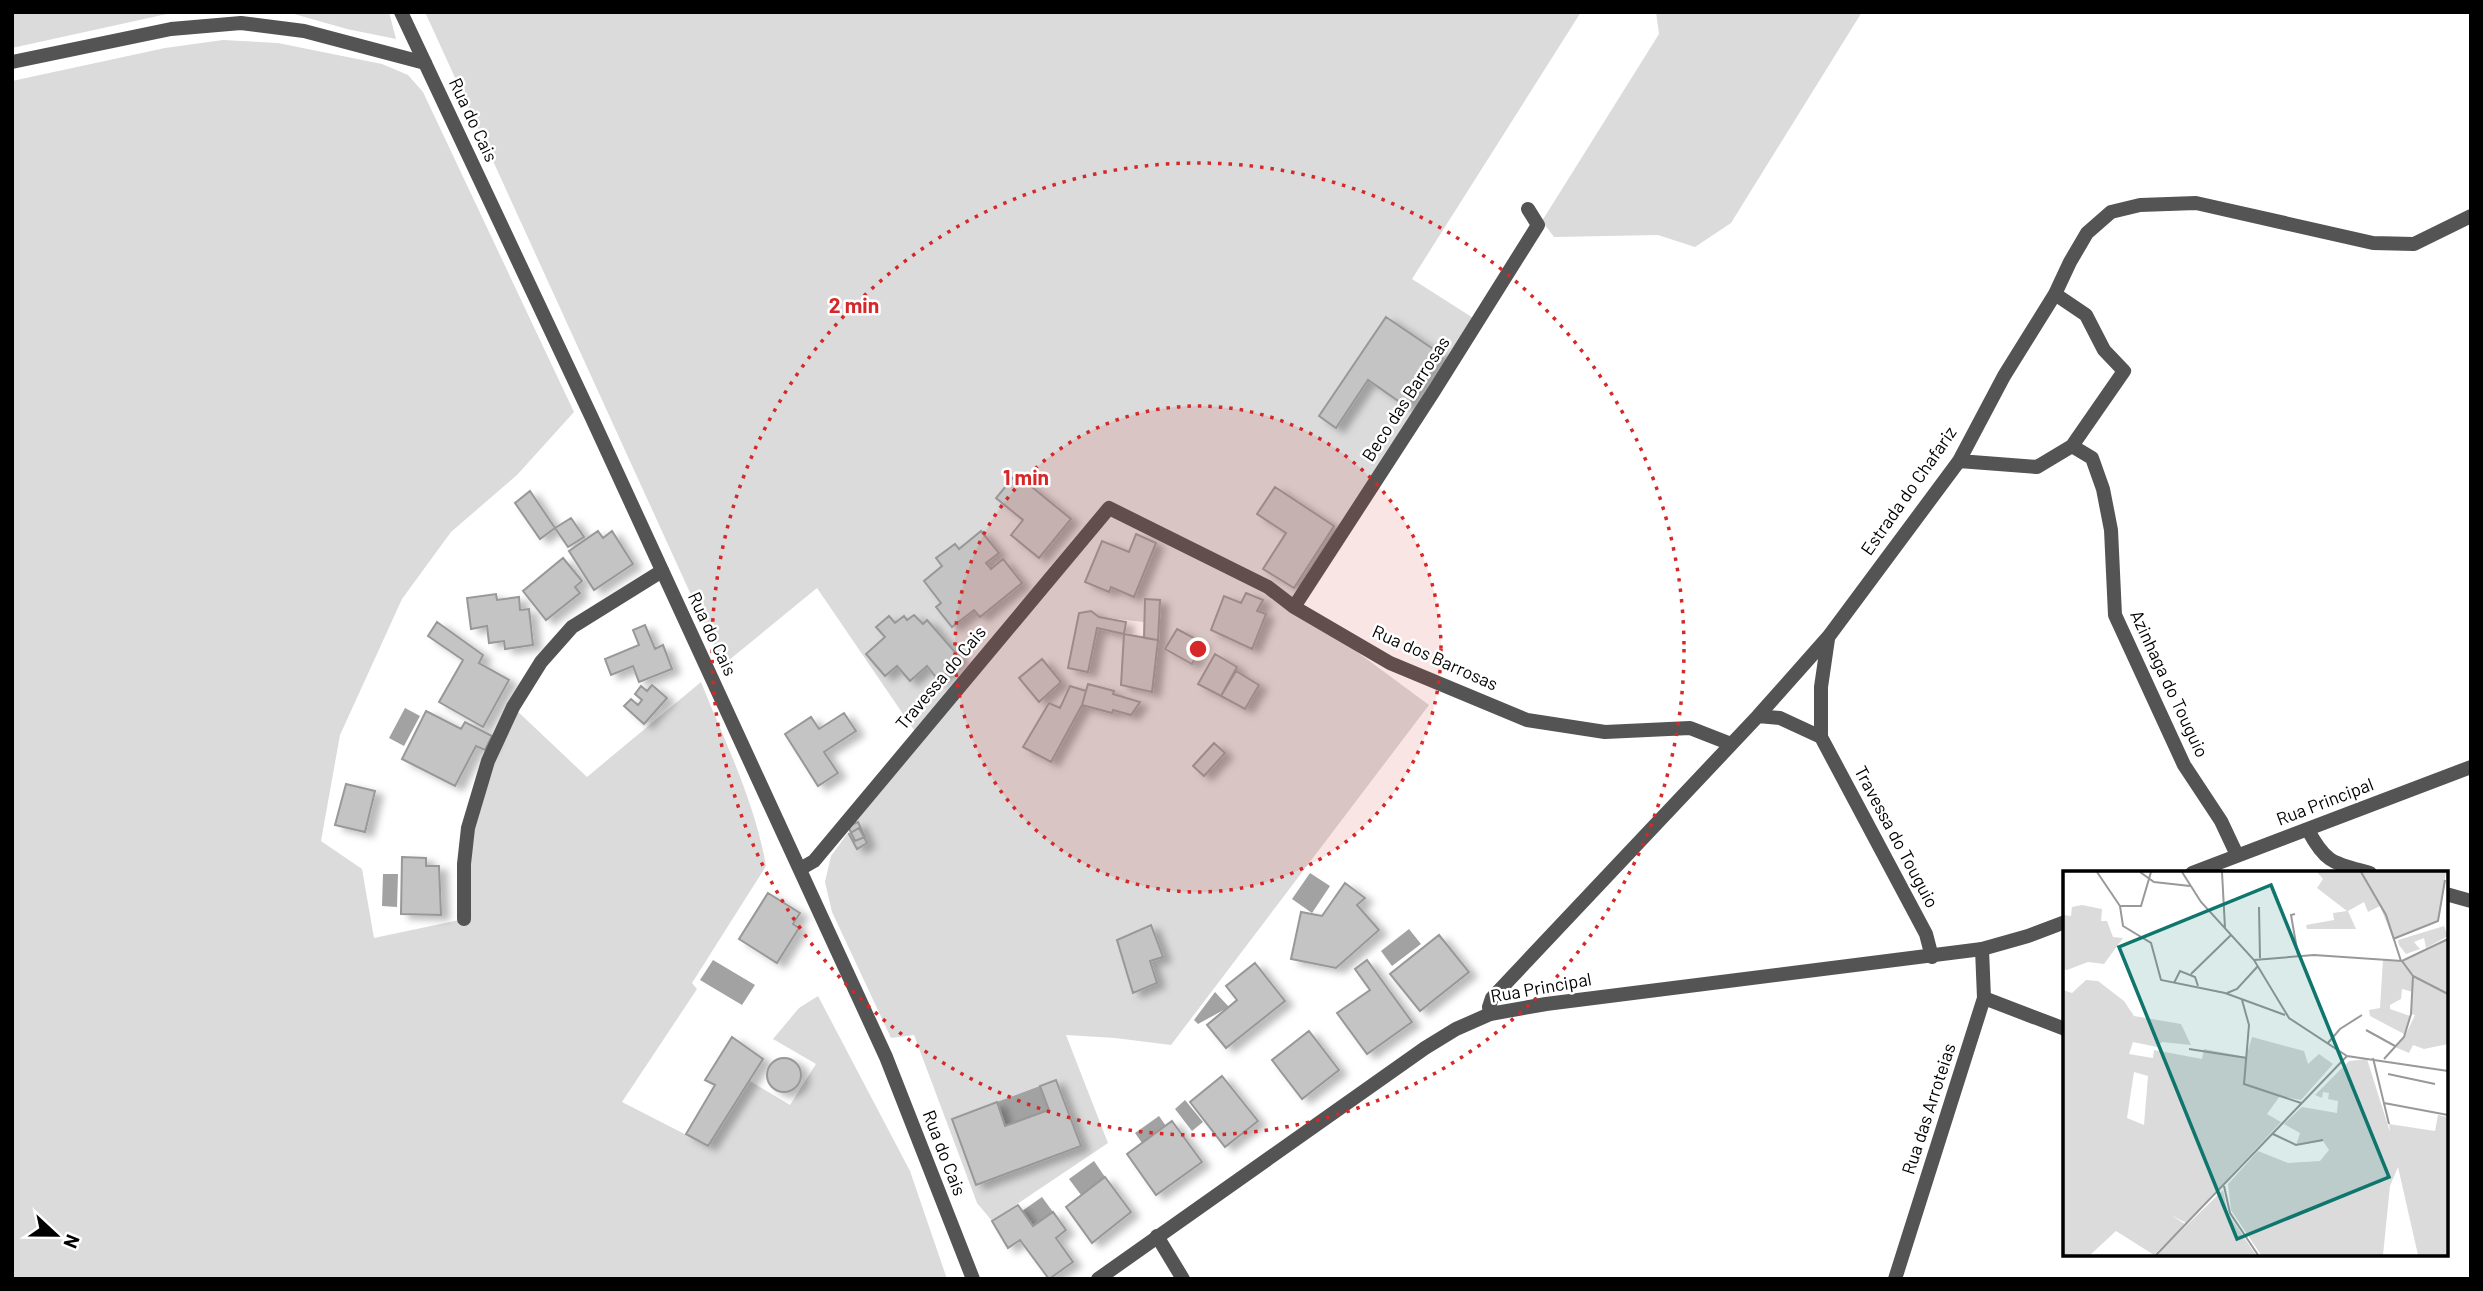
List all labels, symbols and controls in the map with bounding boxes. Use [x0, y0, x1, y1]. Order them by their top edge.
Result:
street label: Rua do Cais [445, 74, 503, 165]
text: 2 min [829, 292, 879, 317]
street label: Beco das Barrosas [1357, 332, 1454, 465]
street label: Estrada do Chafariz [1856, 422, 1961, 559]
text: 1 min [1003, 464, 1049, 489]
street label: Rua do Cais [684, 588, 742, 679]
street label: Azinhaga do Touguio [2126, 606, 2214, 761]
street label: Rua dos Barrosas [1369, 620, 1502, 695]
street label: Travessa do Cais [890, 621, 990, 734]
centre of rings [1186, 637, 1210, 661]
street label: Travessa do Touguio [1850, 762, 1944, 911]
street label: Rua Principal [2273, 773, 2376, 830]
inset map [2063, 871, 2448, 1256]
street label: Rua Principal [1489, 967, 1593, 1007]
street label: Rua das Arroteias [1896, 1040, 1960, 1177]
street label: Rua do Cais [919, 1107, 971, 1199]
north arrow [21, 1200, 91, 1270]
text: N [59, 1231, 85, 1252]

